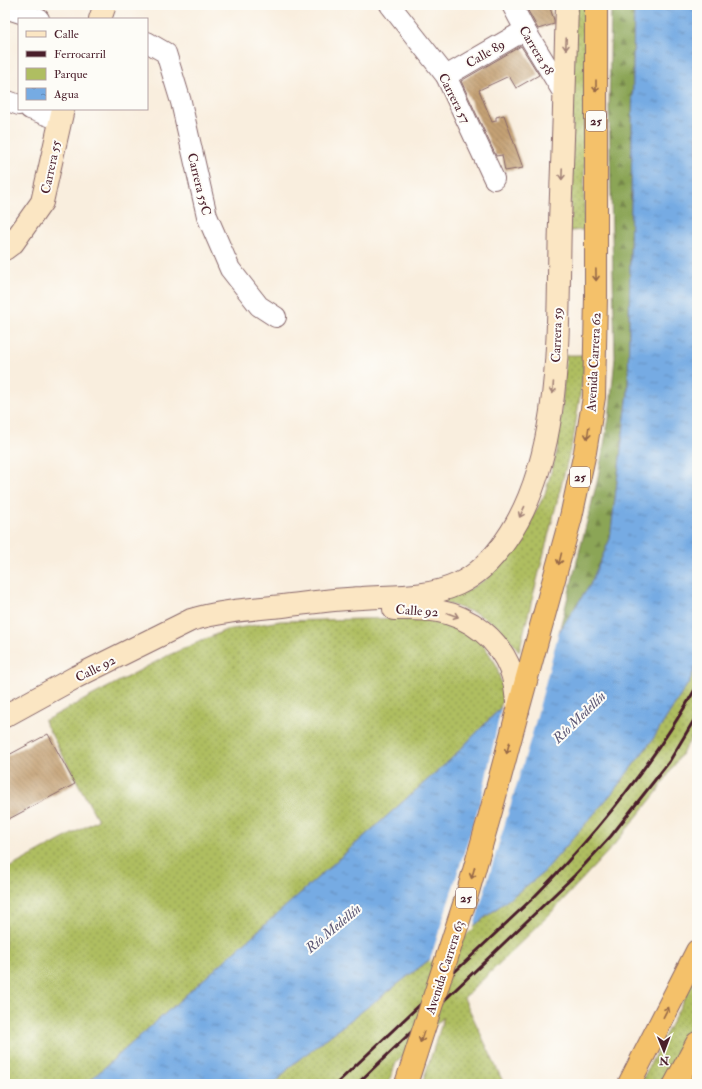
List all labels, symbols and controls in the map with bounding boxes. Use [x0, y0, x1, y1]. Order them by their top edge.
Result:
legend [18, 18, 148, 110]
street label: Carrera 58 [515, 23, 557, 78]
text: Calle [54, 27, 79, 42]
street label: Calle 89 [463, 36, 508, 71]
one-way arrow [562, 37, 570, 50]
text: Ferrocarril [54, 47, 106, 62]
text: Parque [54, 67, 88, 82]
street label: Carrera 57 [435, 71, 474, 126]
one-way arrow [592, 79, 600, 92]
text: Agua [53, 87, 80, 102]
road number: 25 [586, 111, 606, 131]
street label: Carrera 55 [38, 139, 65, 195]
street label: Carrera 55C [184, 151, 215, 217]
one-way arrow [558, 167, 566, 180]
one-way arrow [592, 268, 600, 281]
street label: Carrera 59 [548, 307, 566, 363]
street label: Avenida Carrera 62 [583, 312, 605, 413]
one-way arrow [550, 381, 557, 394]
one-way arrow [584, 426, 592, 439]
road number: 25 [570, 467, 590, 487]
one-way arrow [518, 506, 525, 518]
one-way arrow [556, 553, 563, 566]
street label: Calle 92 [395, 602, 439, 621]
one-way arrow [447, 612, 460, 619]
street label: Calle 92 [73, 652, 119, 686]
water label: Río Medellín [549, 688, 610, 747]
one-way arrow [504, 741, 511, 754]
one-way arrow [469, 866, 476, 879]
road number: 25 [456, 888, 476, 908]
water label: Río Medellín [301, 900, 365, 957]
street label: Avenida Carrera 63 [422, 918, 468, 1017]
one-way arrow [663, 1006, 670, 1018]
one-way arrow [418, 1031, 425, 1044]
north arrow [644, 1031, 684, 1071]
text: N [658, 1054, 670, 1067]

